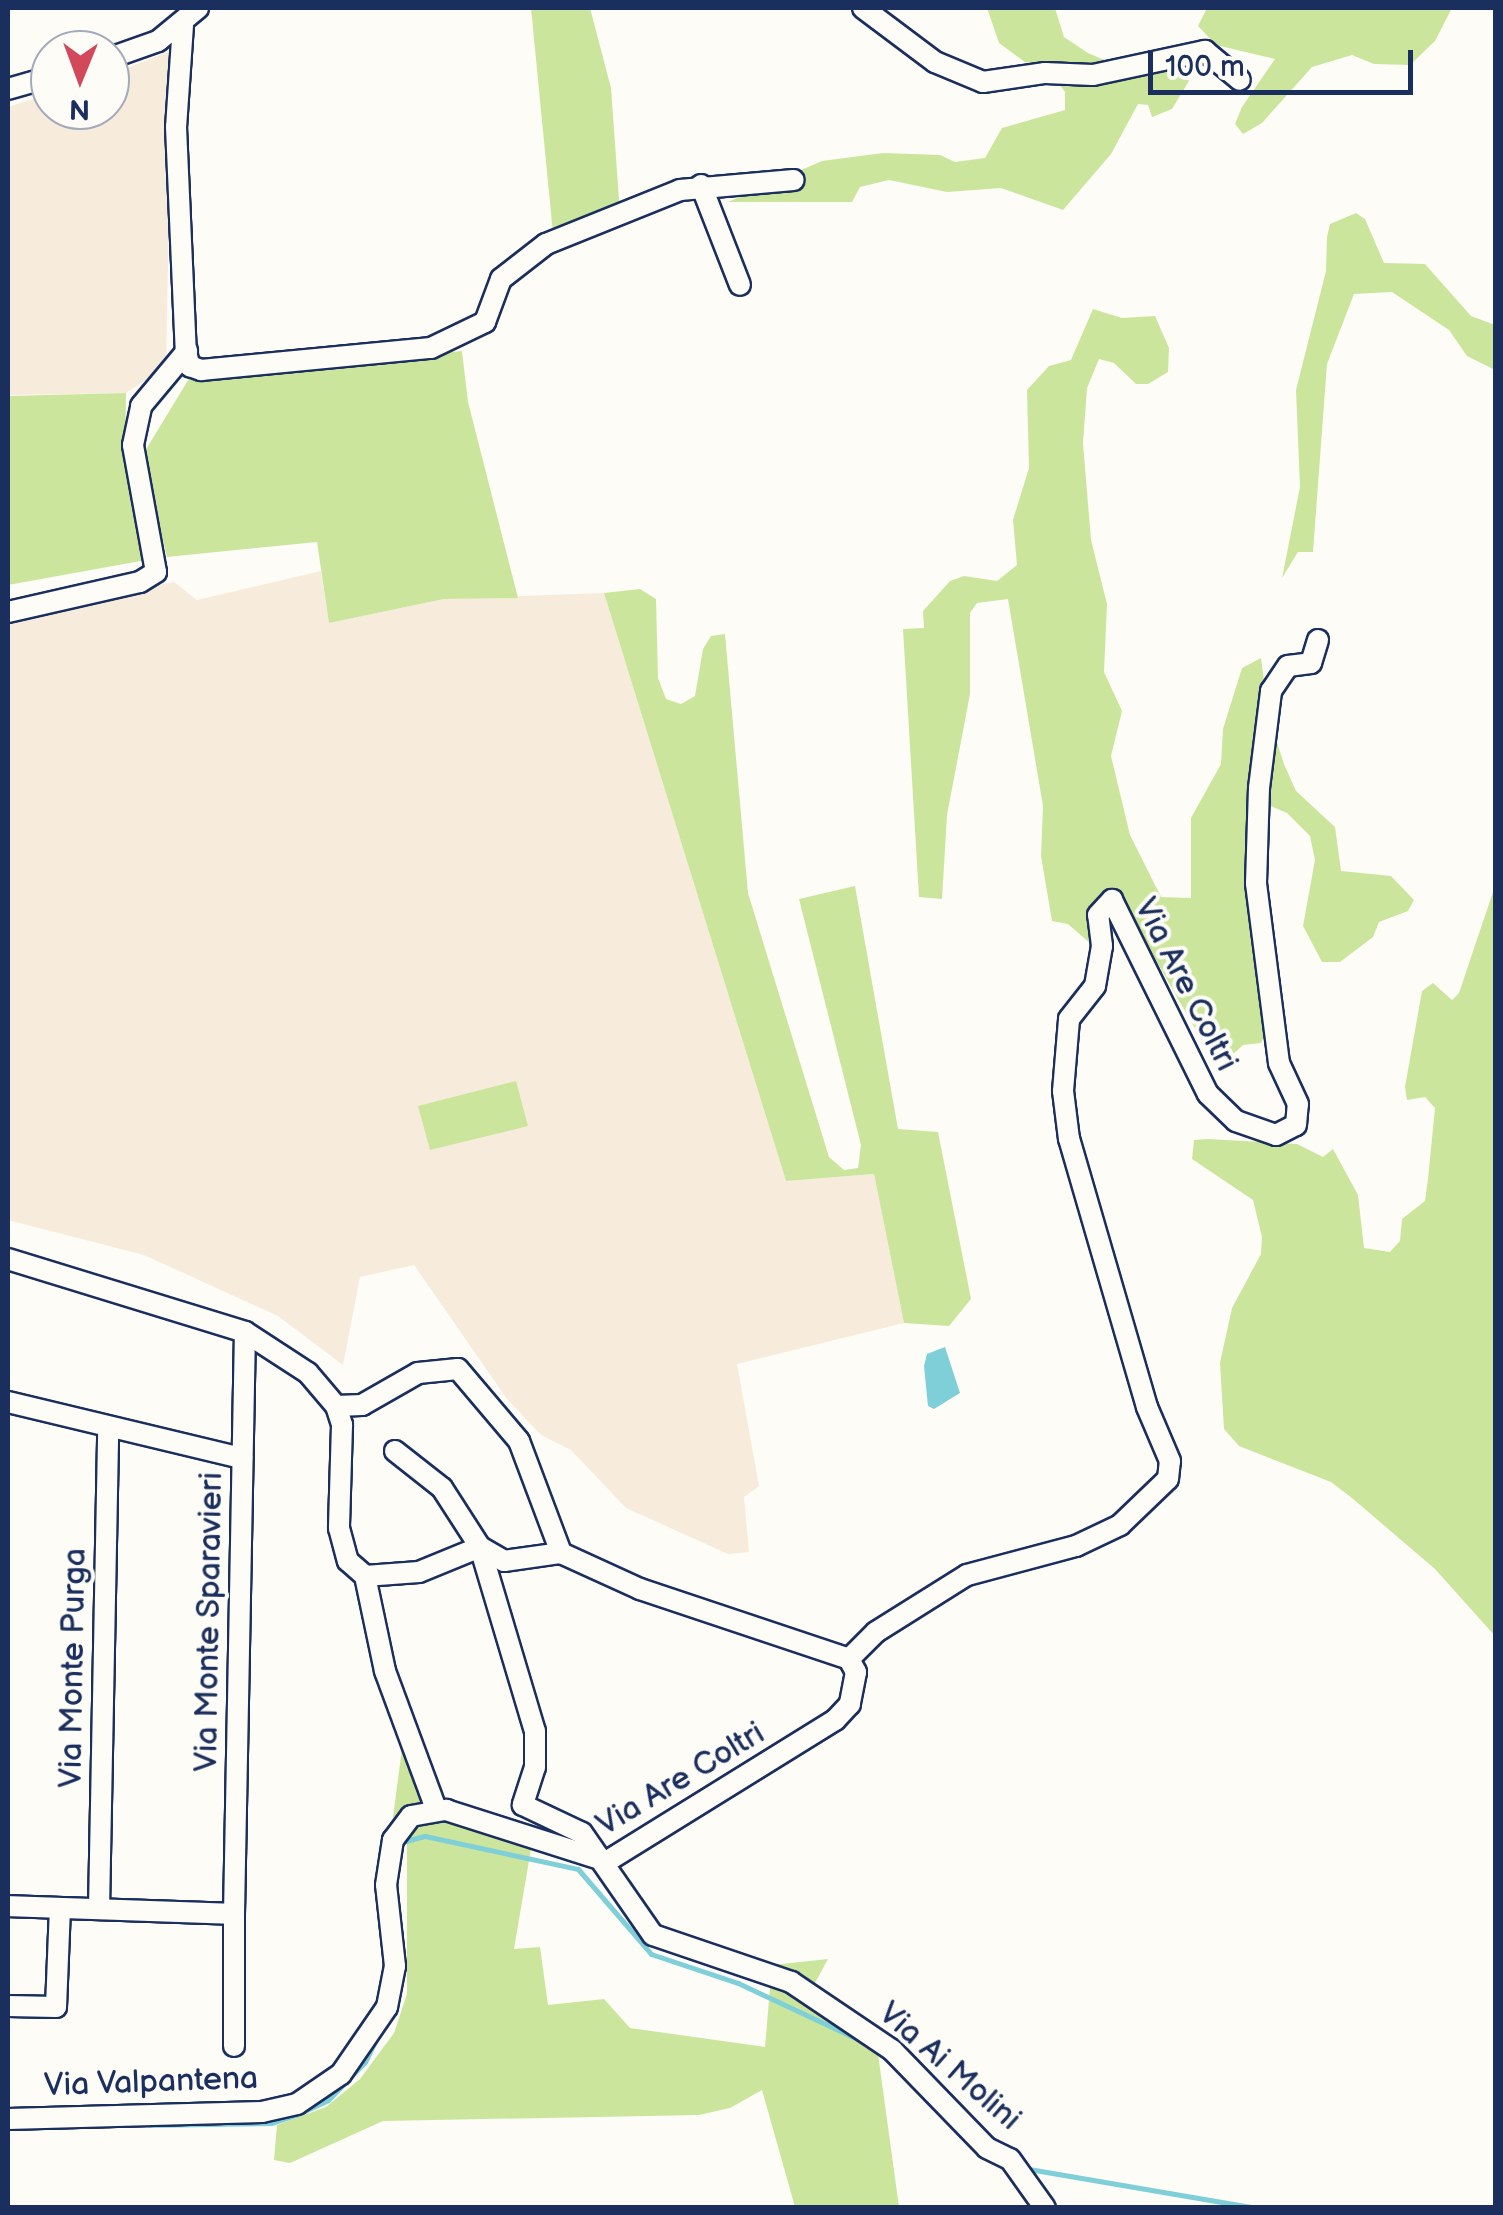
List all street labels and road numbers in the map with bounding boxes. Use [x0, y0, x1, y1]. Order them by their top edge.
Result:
street label: Via Are Coltri [1125, 892, 1245, 1078]
street label: Via Monte Sparavieri [188, 1472, 232, 1772]
street label: Via Monte Purga [53, 1548, 95, 1788]
street label: Via Are Coltri [590, 1715, 772, 1845]
street label: Via Ai Molini [870, 1995, 1028, 2139]
street label: Via Valpantena [43, 2060, 259, 2106]

